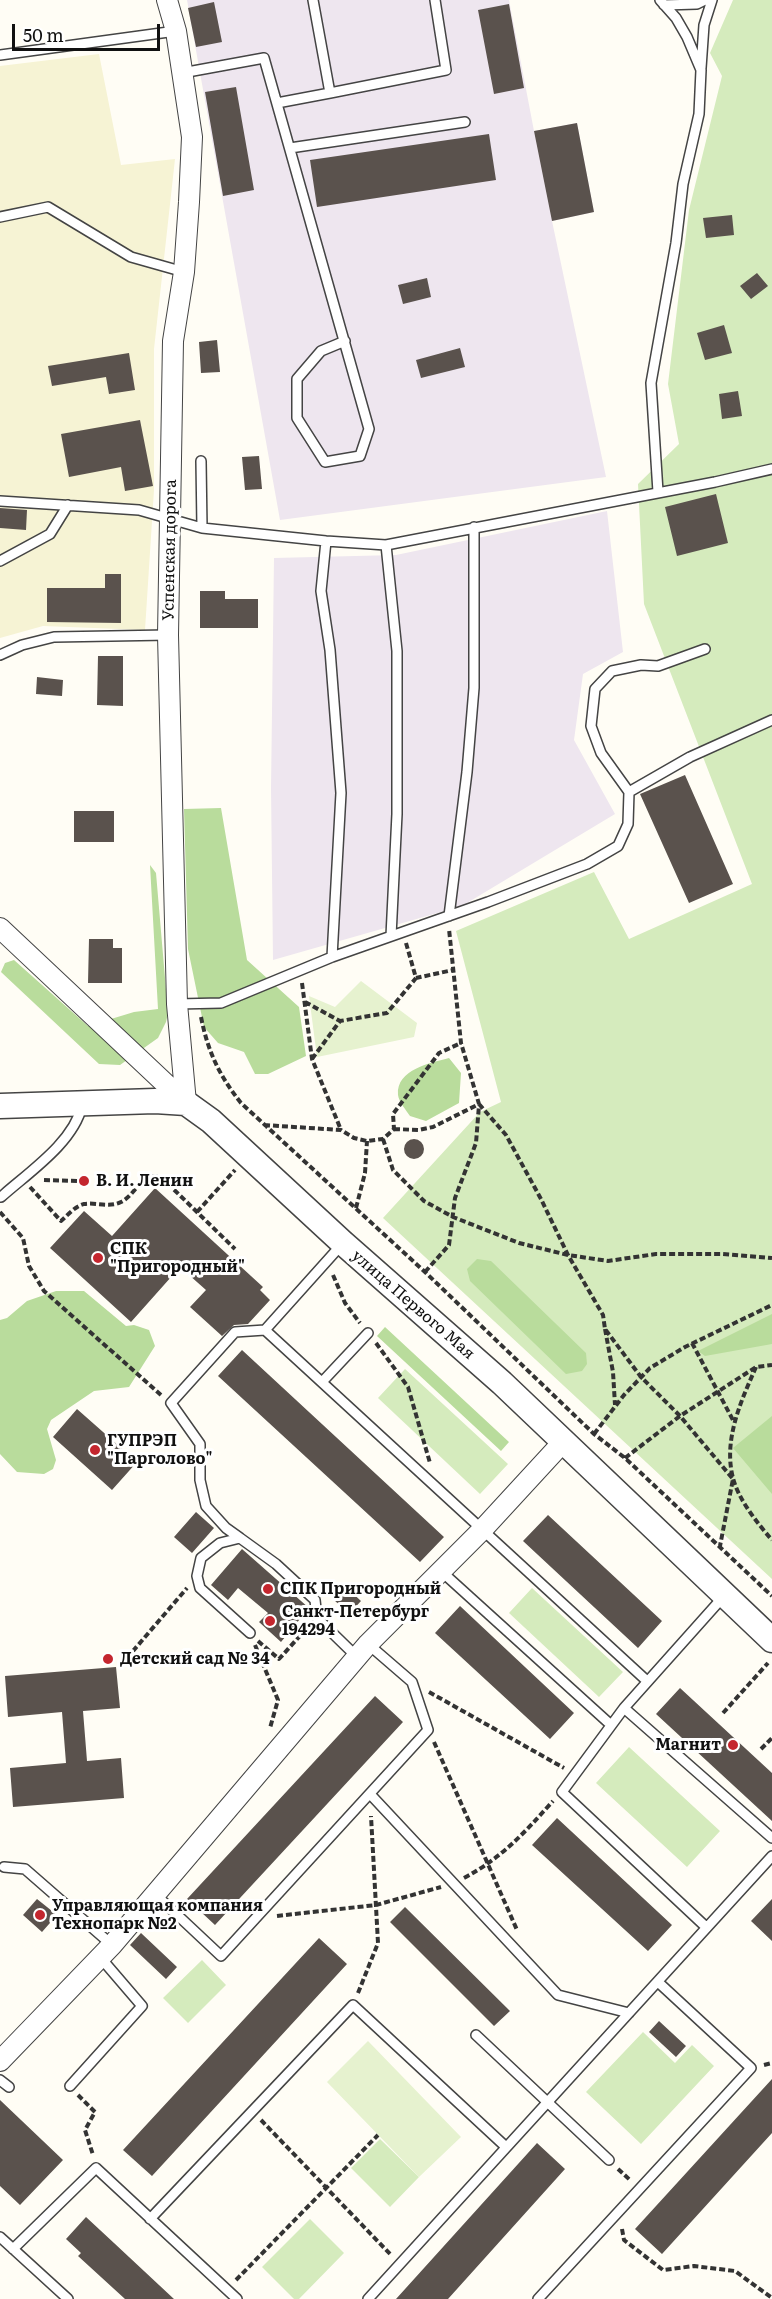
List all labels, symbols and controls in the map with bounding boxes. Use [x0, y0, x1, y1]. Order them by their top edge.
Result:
scale bar [15, 12, 164, 50]
text: 50 m [23, 21, 64, 48]
street label: Успенская дорога [159, 479, 181, 621]
place label: В. И. Ленин [96, 1171, 193, 1191]
marker: В. И. Ленин [77, 1174, 91, 1188]
place label: СПК "Пригородный" [110, 1239, 245, 1277]
street label: улица Первого Мая [348, 1246, 478, 1364]
marker: СПК "Пригородный" [91, 1251, 105, 1265]
place label: ГУПРЭП "Парголово" [107, 1431, 212, 1469]
marker: ГУПРЭП "Парголово" [88, 1443, 102, 1457]
place label: СПК Пригородный [280, 1579, 441, 1599]
marker: СПК Пригородный [261, 1582, 275, 1596]
place label: Санкт-Петербург 194294 [282, 1602, 429, 1640]
marker: Санкт-Петербург 194294 [263, 1614, 277, 1628]
place label: Детский сад № 34 [120, 1649, 270, 1669]
marker: Детский сад № 34 [101, 1652, 115, 1666]
place label: Магнит [655, 1735, 721, 1755]
marker: Магнит [726, 1738, 740, 1752]
place label: Управляющая компания Технопарк №2 [52, 1896, 263, 1934]
marker: Управляющая компания Технопарк №2 [33, 1908, 47, 1922]

